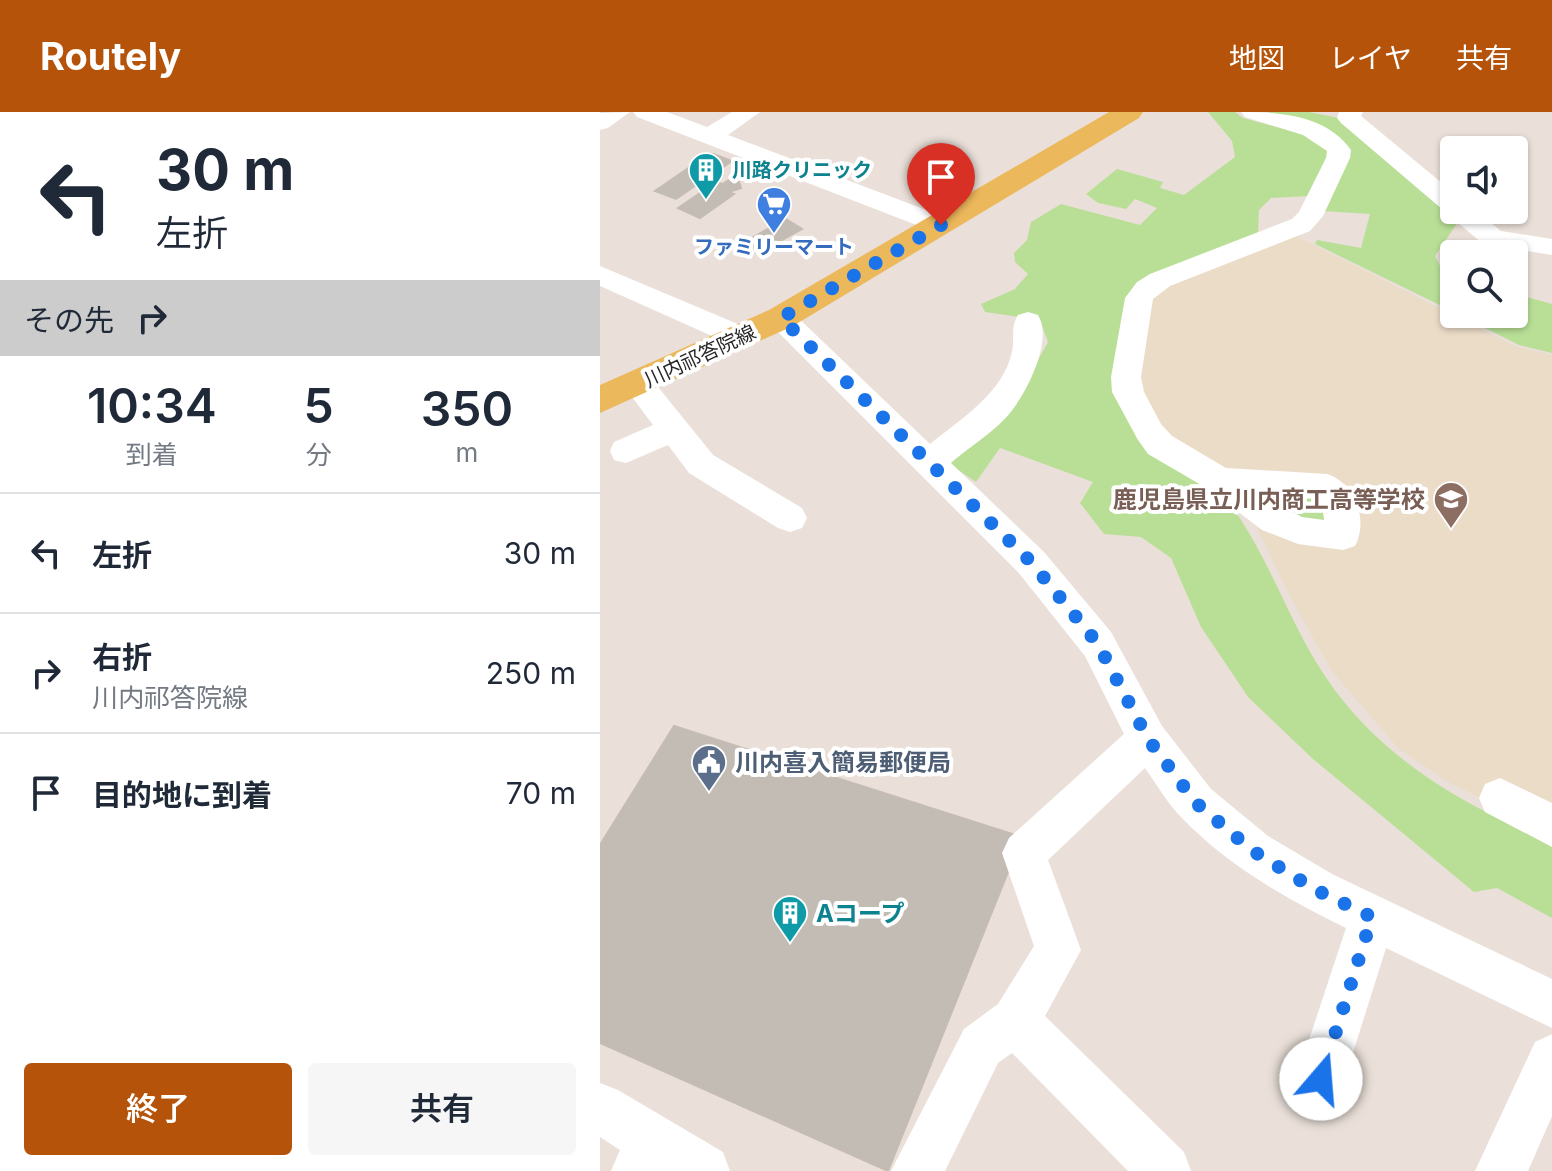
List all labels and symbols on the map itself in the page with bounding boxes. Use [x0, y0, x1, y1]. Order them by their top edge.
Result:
pin [907, 143, 975, 225]
building icon: 川路クリニック [687, 151, 725, 201]
place label: 川路クリニック [732, 158, 872, 182]
supermarket icon: ファミリーマート [755, 185, 793, 235]
place label: ファミリーマート [694, 235, 854, 259]
street label: 川内祁答院線 [641, 320, 759, 392]
school or university icon: 鹿児島県立川内商工高等学校 [1432, 480, 1470, 530]
place label: 鹿児島県立川内商工高等学校 [1113, 485, 1425, 514]
public building icon: 川内喜入簡易郵便局 [690, 743, 728, 793]
place label: 川内喜入簡易郵便局 [735, 748, 951, 777]
building icon: Aコープ [771, 894, 809, 944]
place label: Aコープ [816, 899, 904, 928]
position arrow [1279, 1037, 1363, 1121]

